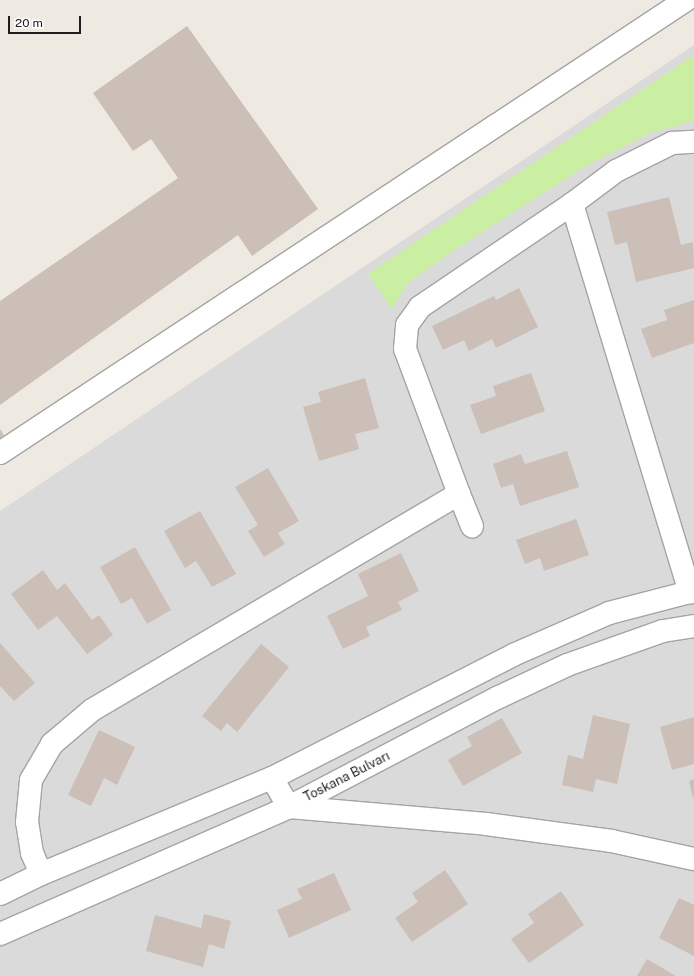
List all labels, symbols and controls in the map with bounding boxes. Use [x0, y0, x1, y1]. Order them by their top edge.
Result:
scale bar [10, 8, 83, 34]
text: 20 m [15, 16, 43, 30]
street label: Toskana Bulvarı [301, 749, 393, 805]

